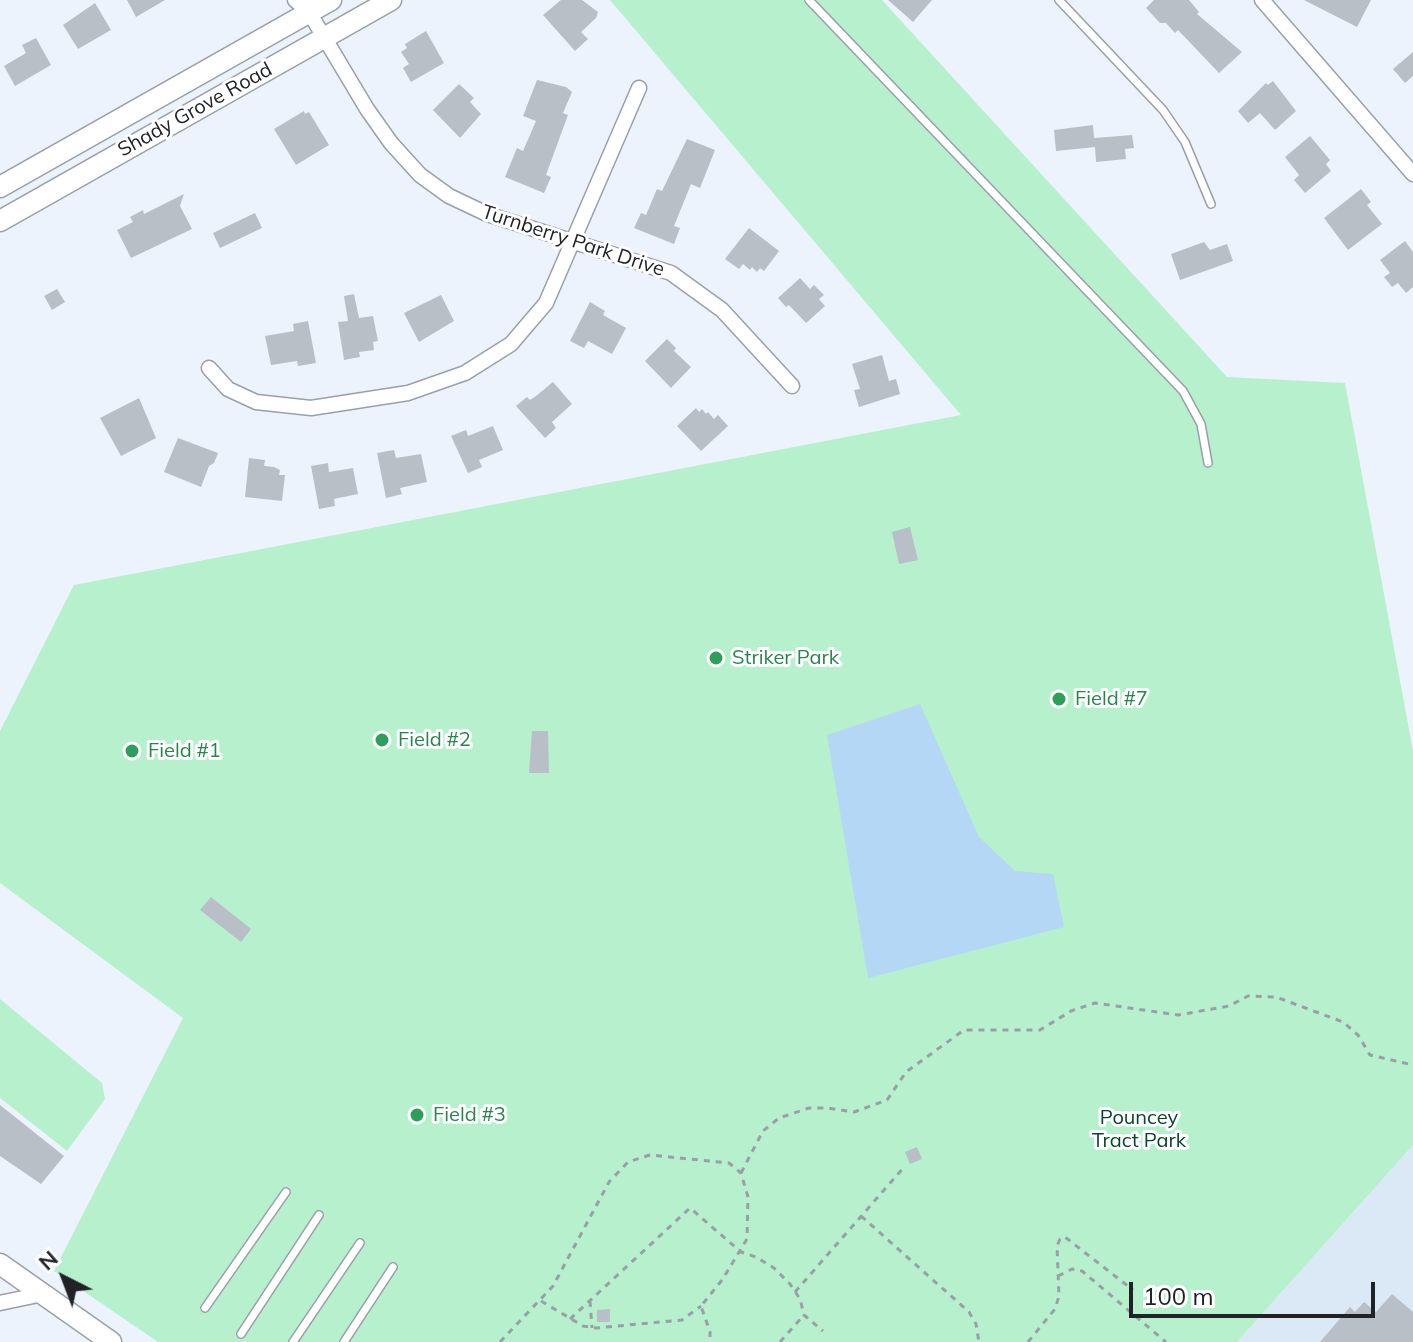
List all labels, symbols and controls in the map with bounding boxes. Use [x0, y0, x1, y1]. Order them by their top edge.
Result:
street label: Shady Grove Road [114, 58, 276, 162]
street label: Turnberry Park Drive [479, 200, 667, 282]
place label: Striker Park [732, 646, 839, 670]
marker: Striker Park [707, 649, 725, 667]
place label: Field #7 [1075, 687, 1148, 711]
marker: Field #7 [1050, 690, 1068, 708]
place label: Field #2 [398, 728, 471, 752]
marker: Field #2 [373, 731, 391, 749]
place label: Field #1 [148, 739, 221, 763]
marker: Field #1 [123, 742, 141, 760]
place label: Field #3 [433, 1103, 506, 1127]
marker: Field #3 [408, 1106, 426, 1124]
park label: Pouncey Tract Park [1092, 1106, 1186, 1153]
north arrow [24, 1238, 104, 1318]
text: N [32, 1244, 63, 1276]
scale bar [1133, 1266, 1379, 1316]
text: 100 m [1143, 1281, 1214, 1311]

